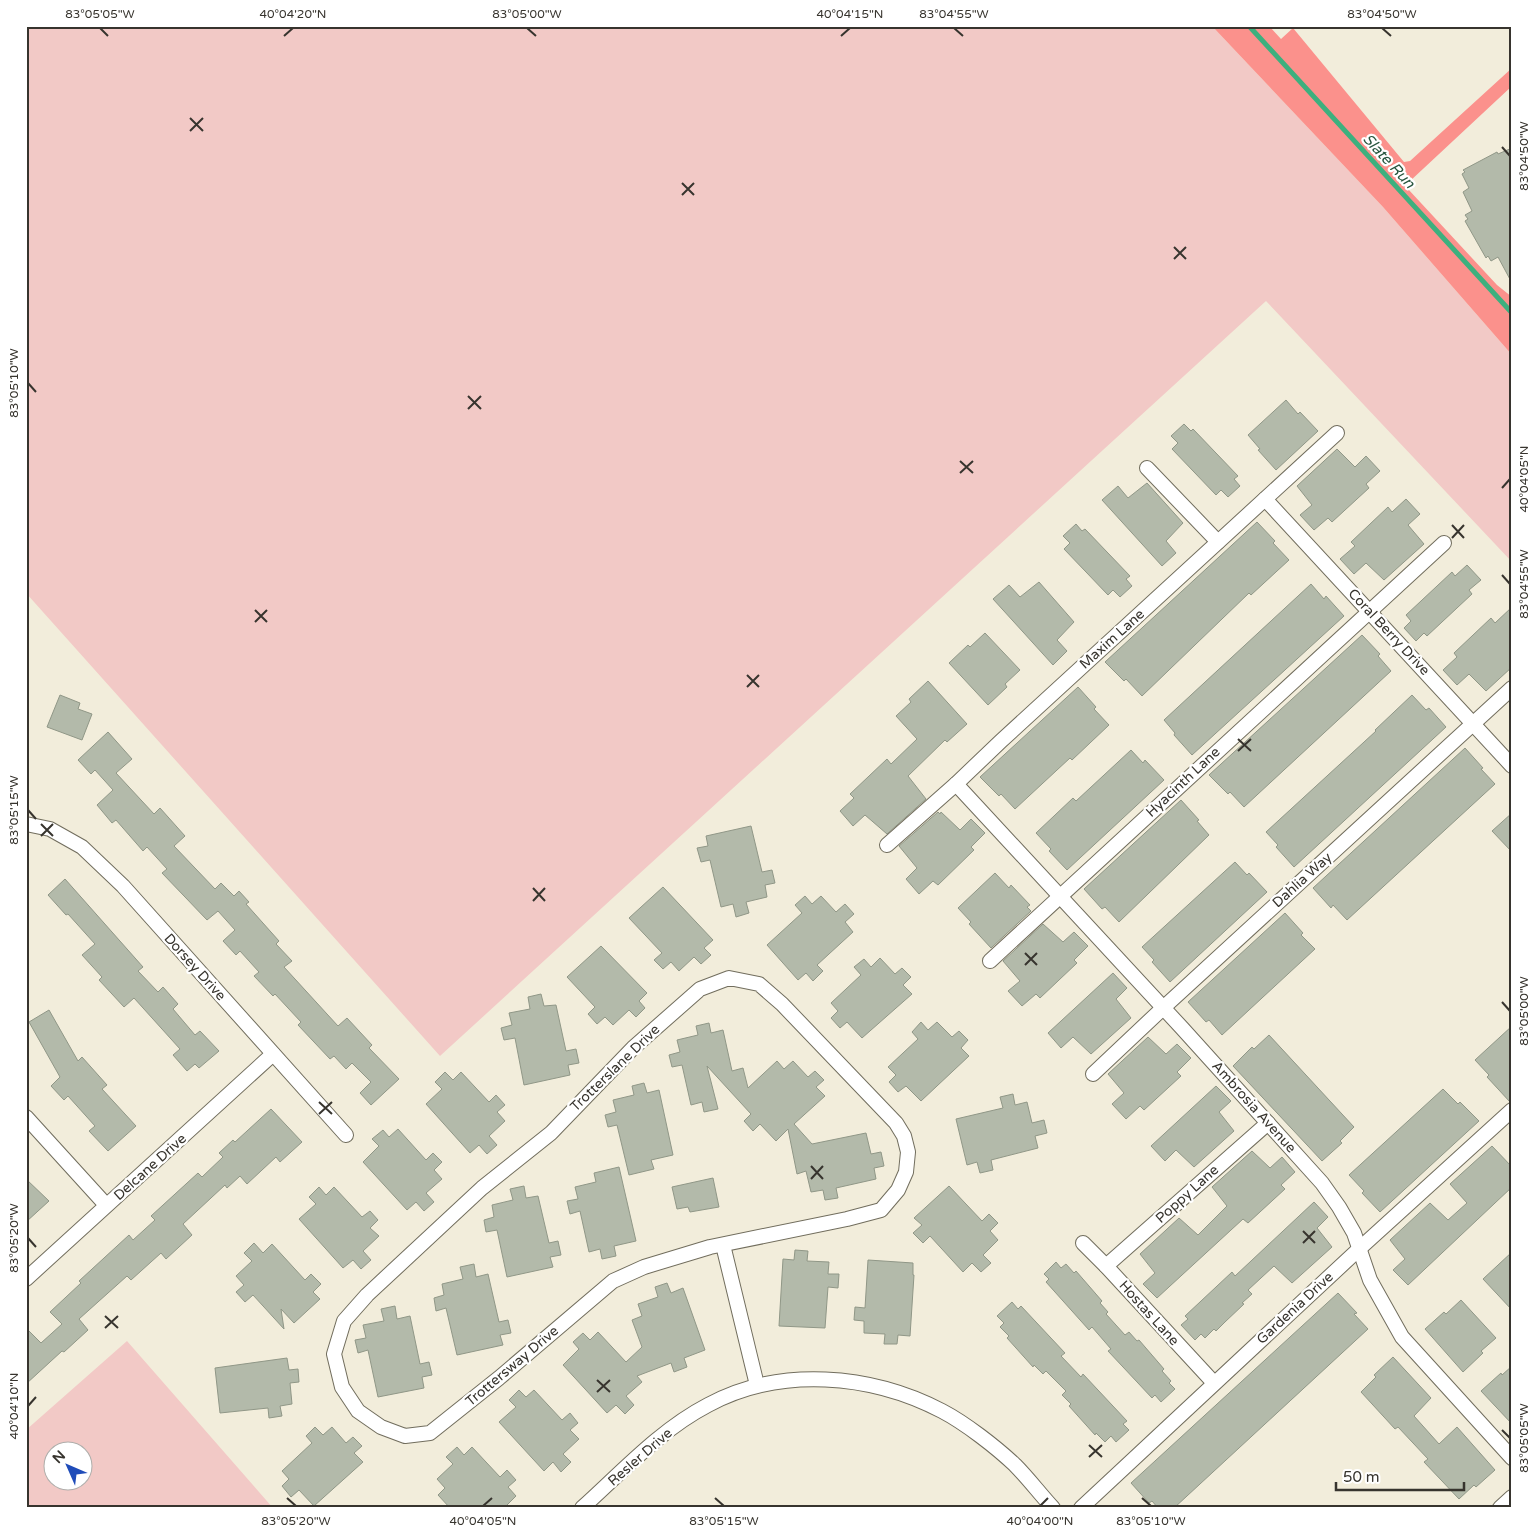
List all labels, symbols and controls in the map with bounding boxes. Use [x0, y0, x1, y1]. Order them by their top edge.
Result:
text: 83°05'05"W [65, 7, 135, 21]
text: 40°04'20"N [260, 7, 327, 21]
text: 83°05'00"W [492, 7, 562, 21]
text: 40°04'15"N [817, 7, 884, 21]
text: 83°04'55"W [919, 7, 989, 21]
text: 83°04'50"W [1347, 7, 1417, 21]
text: 83°04'50"W [1517, 121, 1531, 191]
water label: Slate Run [1359, 130, 1419, 193]
text: 83°05'10"W [7, 348, 21, 418]
text: 40°04'05"N [1517, 446, 1531, 513]
text: 83°04'55"W [1517, 549, 1531, 619]
street label: Coral Berry Drive [1344, 585, 1434, 679]
street label: Maxim Lane [1076, 605, 1148, 673]
street label: Hyacinth Lane [1142, 743, 1224, 821]
text: 83°05'15"W [7, 775, 21, 845]
street label: Dahlia Way [1269, 849, 1336, 911]
street label: Dorsey Drive [160, 930, 230, 1004]
text: 83°05'00"W [1517, 976, 1531, 1046]
street label: Trotterslane Drive [567, 1021, 663, 1115]
street label: Ambrosia Avenue [1208, 1058, 1300, 1156]
street label: Delcane Drive [110, 1130, 190, 1204]
street label: Poppy Lane [1152, 1161, 1222, 1227]
text: 83°05'20"W [7, 1203, 21, 1273]
street label: Gardenia Drive [1253, 1268, 1337, 1348]
street label: Hostas Lane [1115, 1277, 1183, 1349]
street label: Trottersway Drive [462, 1322, 562, 1410]
text: 40°04'10"N [7, 1373, 21, 1440]
text: 83°05'05"W [1517, 1403, 1531, 1473]
street label: Resler Drive [604, 1424, 676, 1489]
north arrow [42, 1442, 92, 1492]
text: N [49, 1447, 69, 1467]
scale bar [1336, 1459, 1463, 1491]
text: 50 m [1343, 1468, 1380, 1486]
text: 83°05'20"W [261, 1514, 331, 1528]
text: 40°04'05"N [450, 1514, 517, 1528]
text: 83°05'15"W [689, 1514, 759, 1528]
text: 40°04'00"N [1007, 1514, 1074, 1528]
text: 83°05'10"W [1116, 1514, 1186, 1528]

